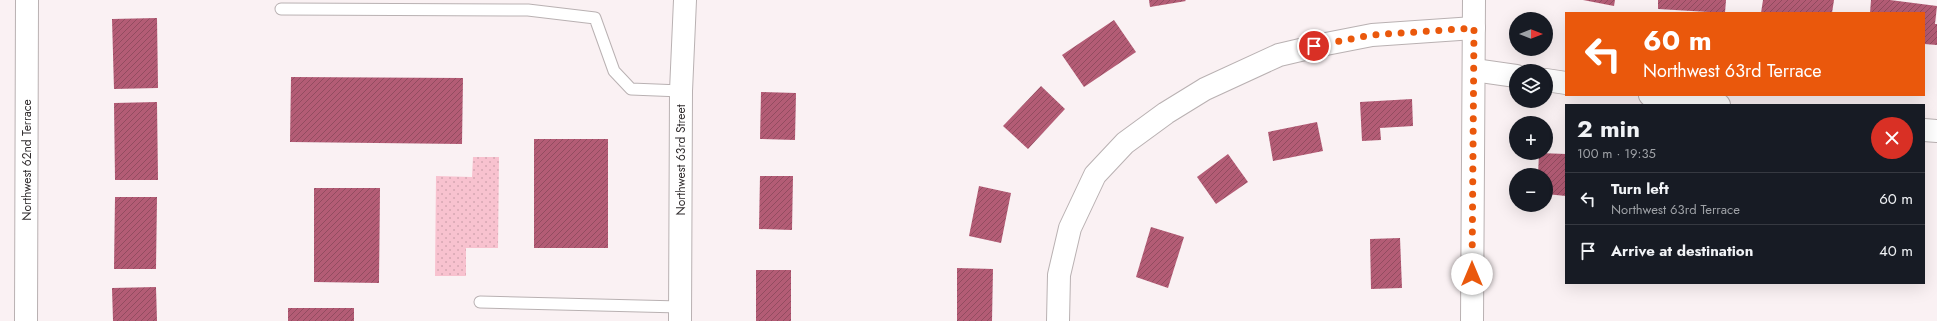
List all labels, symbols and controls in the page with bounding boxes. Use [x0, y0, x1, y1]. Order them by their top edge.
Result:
north arrow [1509, 12, 1553, 56]
map controls [1509, 12, 1553, 212]
text: 60 m [1643, 20, 1712, 61]
icon: left [1577, 28, 1629, 80]
pin [1297, 29, 1331, 63]
icon: arrive [1303, 35, 1325, 57]
text: Northwest 63rd Terrace [1643, 58, 1822, 84]
button: layers [1509, 64, 1553, 108]
street label: Northwest 62nd Terrace [18, 99, 36, 221]
street label: Northwest 63rd Street [672, 104, 690, 216]
text: 2 min [1577, 111, 1640, 146]
button: + [1509, 116, 1553, 160]
button: close [1871, 117, 1913, 159]
text: 100 m · 19:35 [1577, 144, 1656, 163]
button: − [1509, 168, 1553, 212]
text: Turn left [1611, 178, 1669, 200]
icon: left [1577, 188, 1599, 210]
text: 60 m [1879, 188, 1913, 210]
text: Northwest 63rd Terrace [1611, 200, 1740, 219]
icon: arrive [1577, 240, 1599, 262]
text: Arrive at destination [1611, 240, 1753, 262]
text: 40 m [1879, 240, 1913, 262]
position arrow [1451, 253, 1493, 295]

